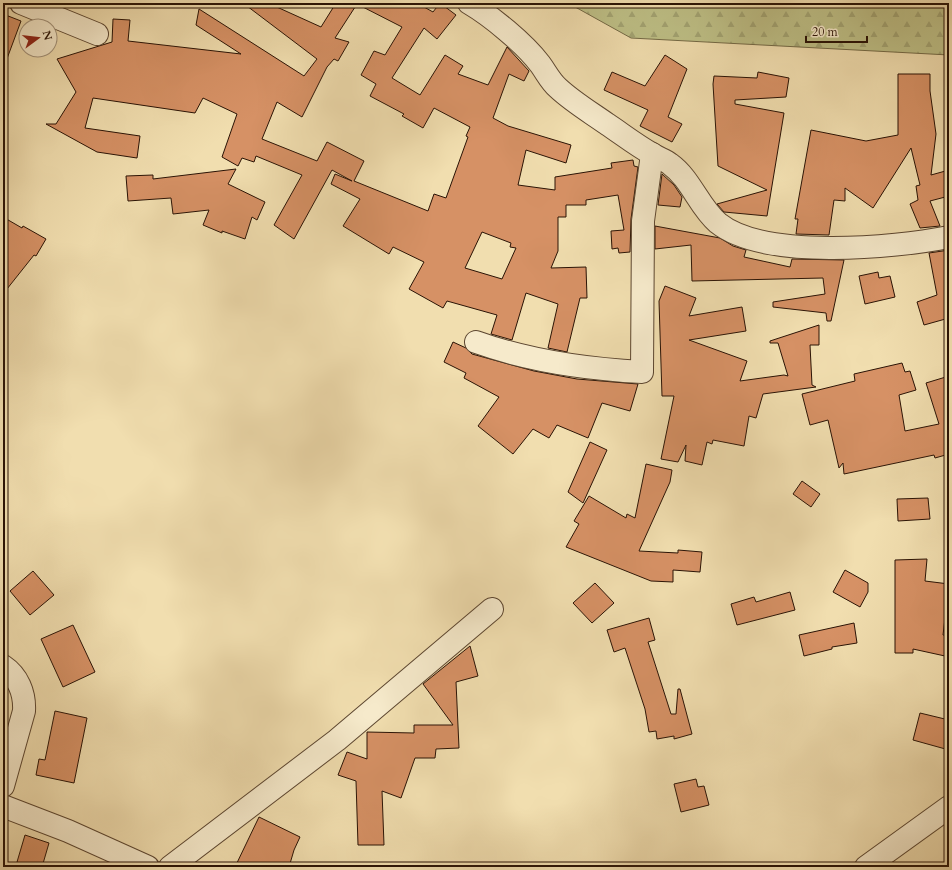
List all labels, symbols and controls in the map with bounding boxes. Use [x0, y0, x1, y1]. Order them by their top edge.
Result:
north arrow [18, 18, 58, 58]
scale bar [806, 18, 867, 44]
text: 20 m [812, 24, 839, 40]
text: N [39, 29, 56, 43]

